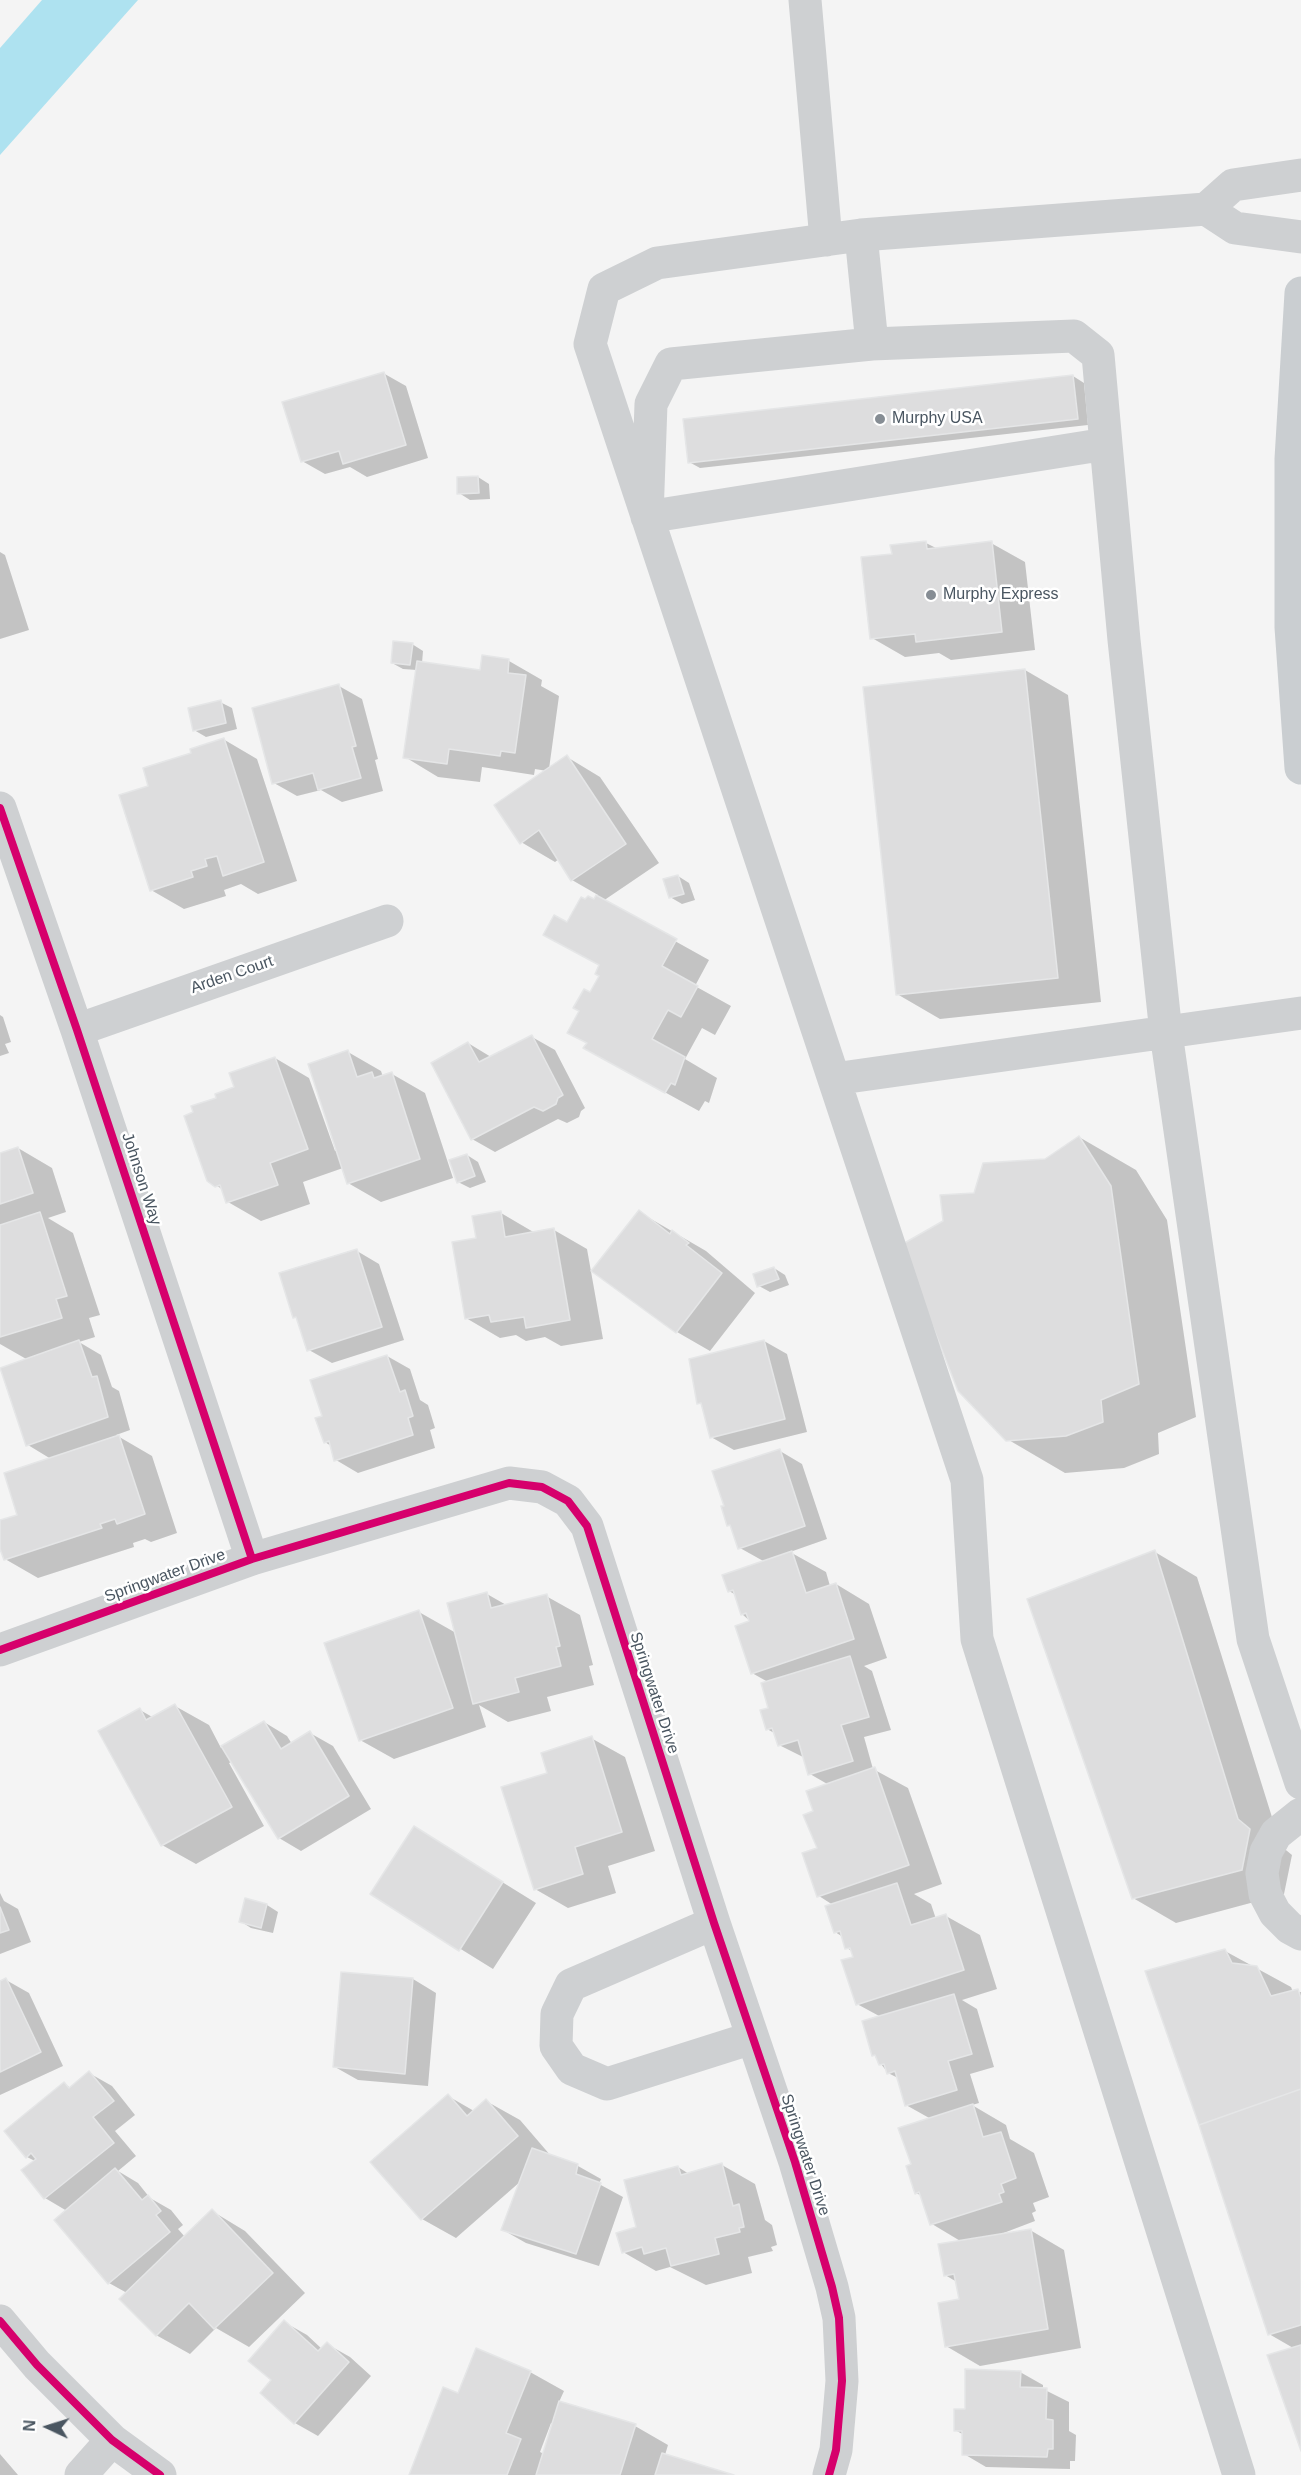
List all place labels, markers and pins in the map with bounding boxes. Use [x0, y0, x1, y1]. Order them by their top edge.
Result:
place label: Murphy USA [892, 409, 983, 429]
marker: Murphy USA [873, 412, 887, 426]
place label: Murphy Express [943, 585, 1059, 605]
marker: Murphy Express [924, 588, 938, 602]

